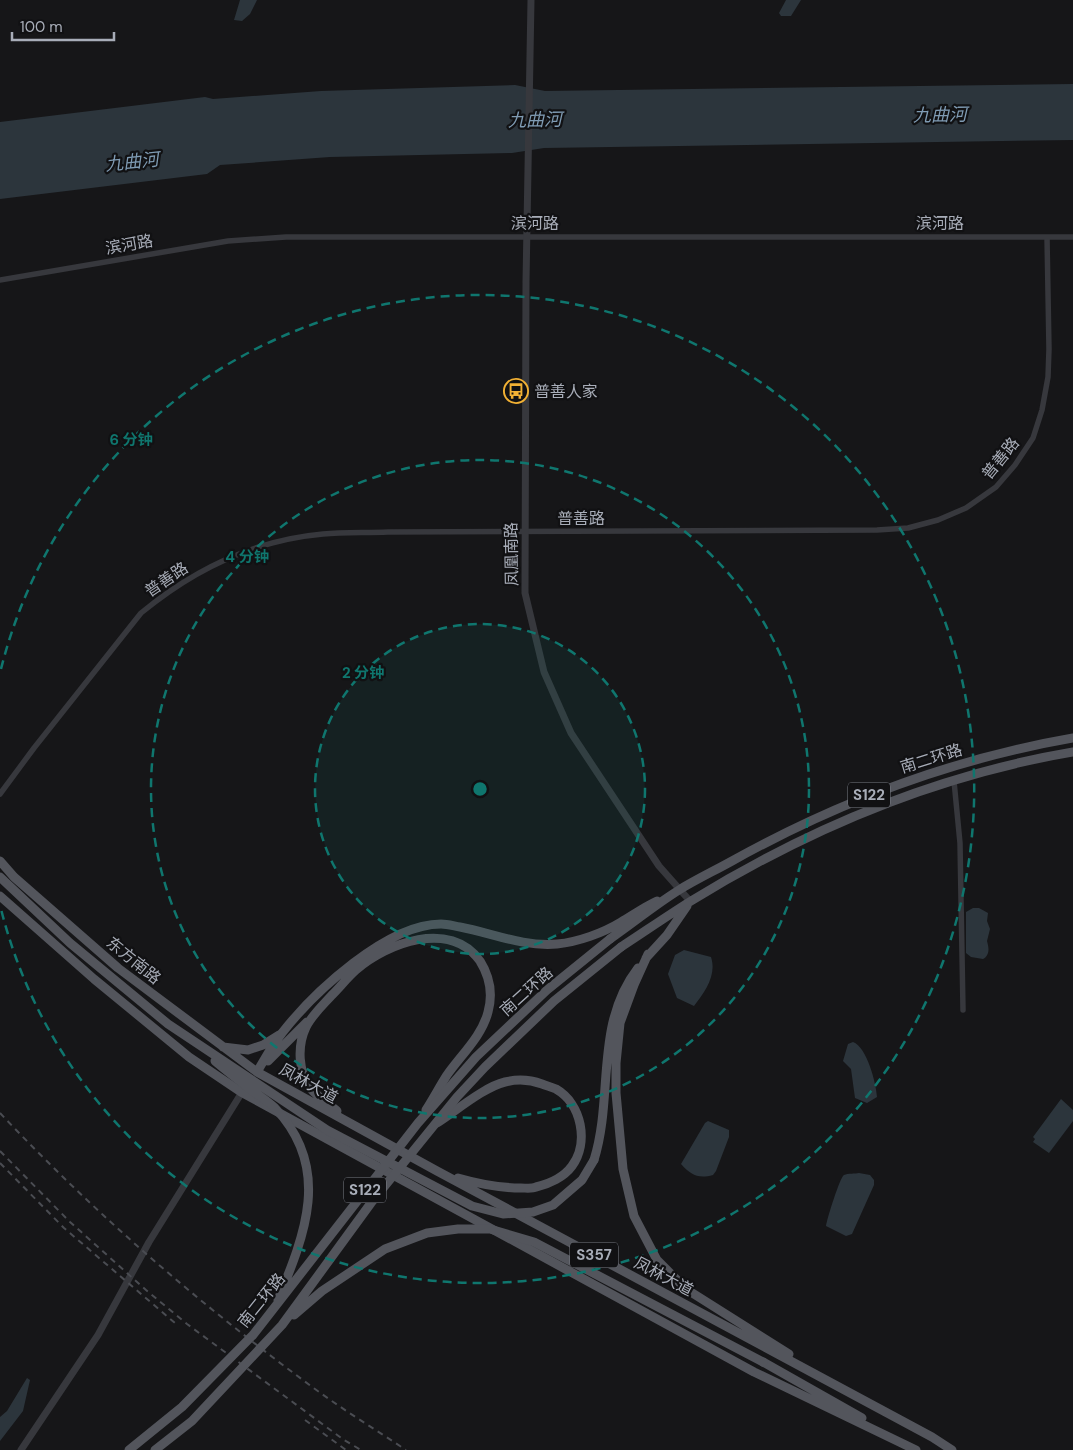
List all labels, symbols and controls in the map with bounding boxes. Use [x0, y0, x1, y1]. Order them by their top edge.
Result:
scale bar [12, 10, 115, 42]
text: 100 m [20, 17, 63, 37]
water label: 九曲河 [913, 102, 970, 127]
water label: 九曲河 [508, 107, 565, 132]
water label: 九曲河 [104, 147, 163, 177]
street label: 滨河路 [511, 213, 559, 234]
street label: 滨河路 [916, 213, 964, 234]
street label: 滨河路 [104, 230, 155, 259]
bus stop icon: 普善人家 [503, 378, 529, 404]
place label: 普善人家 [534, 381, 598, 402]
text: 6 分钟 [109, 430, 153, 450]
street label: 普善路 [977, 433, 1024, 484]
street label: 普善路 [557, 508, 605, 529]
street label: 凤凰南路 [500, 522, 523, 586]
text: 4 分钟 [225, 547, 269, 567]
street label: 普善路 [141, 557, 192, 602]
text: 2 分钟 [342, 663, 384, 683]
street label: 南二环路 [897, 739, 965, 778]
centre of rings [471, 780, 489, 798]
road number: S122 [848, 782, 890, 808]
street label: 东方南路 [102, 932, 165, 989]
street label: 南二环路 [496, 962, 557, 1021]
street label: 凤林大道 [276, 1059, 342, 1108]
road number: S122 [344, 1178, 386, 1202]
road number: S357 [570, 1242, 618, 1268]
street label: 凤林大道 [631, 1252, 697, 1301]
street label: 南二环路 [233, 1269, 290, 1332]

